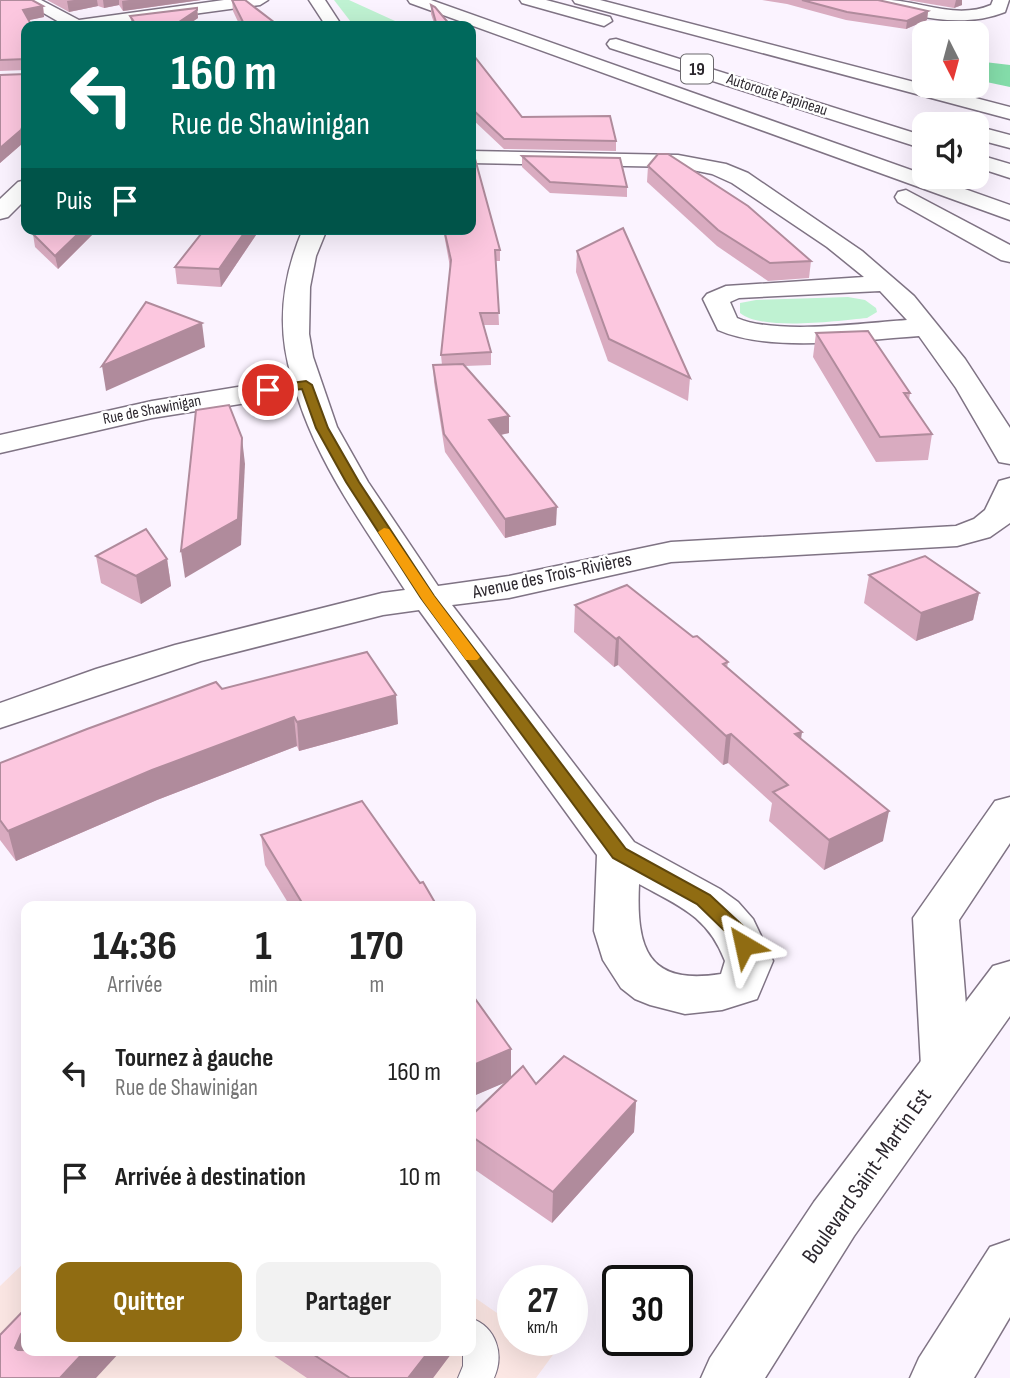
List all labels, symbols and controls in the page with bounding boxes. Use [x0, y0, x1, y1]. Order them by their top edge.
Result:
north arrow [912, 21, 989, 98]
map controls [912, 21, 989, 189]
text: 160 m [171, 45, 277, 104]
icon: left [56, 49, 147, 140]
road number: 19 [681, 55, 713, 84]
street label: Autoroute Papineau [723, 69, 830, 120]
text: Rue de Shawinigan [171, 105, 370, 144]
button: sound [912, 112, 989, 189]
icon: arrive [106, 182, 144, 220]
text: Puis [56, 186, 92, 217]
pin [238, 360, 298, 420]
icon: arrive [249, 371, 287, 409]
street label: Rue de Shawinigan [101, 391, 203, 429]
street label: Avenue des Trois-Rivières [469, 548, 634, 604]
position arrow [707, 908, 781, 982]
text: 14:36 [93, 921, 177, 972]
text: 1 [255, 921, 272, 972]
text: 170 [350, 921, 404, 972]
text: Arrivée [108, 971, 163, 999]
text: min [249, 971, 278, 999]
text: m [370, 971, 384, 999]
text: Tournez à gauche [115, 1043, 273, 1074]
icon: left [56, 1054, 94, 1092]
text: 160 m [388, 1057, 441, 1088]
text: Rue de Shawinigan [115, 1074, 258, 1102]
street label: Boulevard Saint-Martin Est [796, 1083, 938, 1269]
icon: arrive [56, 1159, 94, 1197]
text: Arrivée à destination [115, 1162, 306, 1193]
text: 10 m [399, 1162, 441, 1193]
button: Quitter [56, 1262, 242, 1342]
button: Partager [256, 1262, 441, 1342]
speed limit sign: 30 [602, 1265, 693, 1356]
text: 27 [527, 1280, 558, 1323]
text: km/h [527, 1317, 558, 1338]

